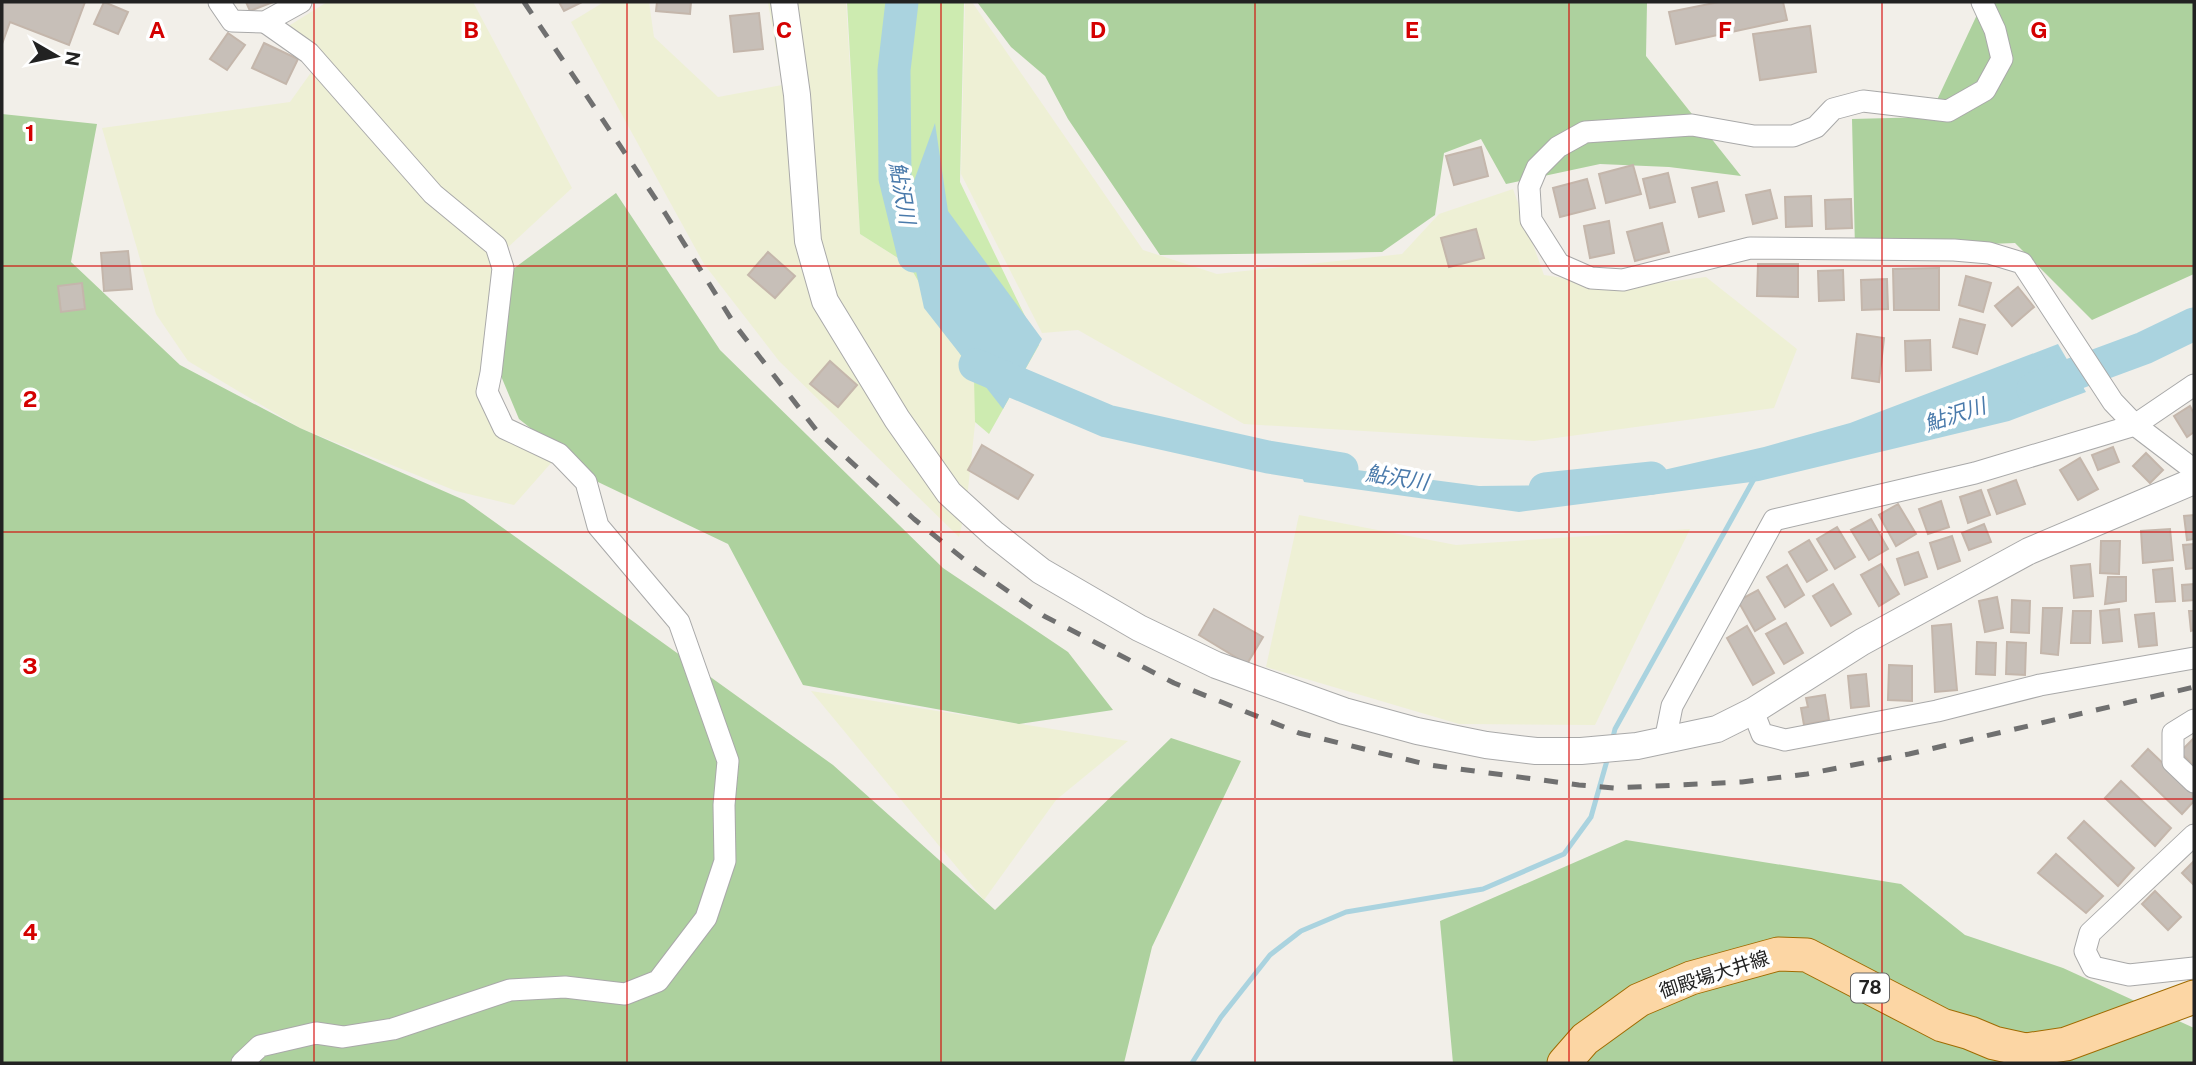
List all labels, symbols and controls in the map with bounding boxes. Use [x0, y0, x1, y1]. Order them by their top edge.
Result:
text: A [149, 16, 166, 43]
text: B [463, 16, 479, 43]
text: C [776, 16, 792, 43]
text: D [1090, 16, 1106, 43]
text: E [1405, 16, 1419, 43]
text: F [1718, 16, 1732, 43]
text: G [2030, 16, 2048, 43]
north arrow [21, 21, 91, 91]
text: N [61, 50, 85, 68]
text: 1 [25, 119, 35, 146]
water label: 鮎沢川 [885, 160, 921, 228]
text: 2 [23, 385, 37, 412]
water label: 鮎沢川 [1921, 392, 1991, 436]
water label: 鮎沢川 [1364, 460, 1432, 495]
text: 3 [22, 652, 38, 679]
text: 4 [22, 918, 38, 945]
street label: 御殿場大井線 [1656, 946, 1772, 1002]
road number: 78 [1851, 973, 1889, 1002]

